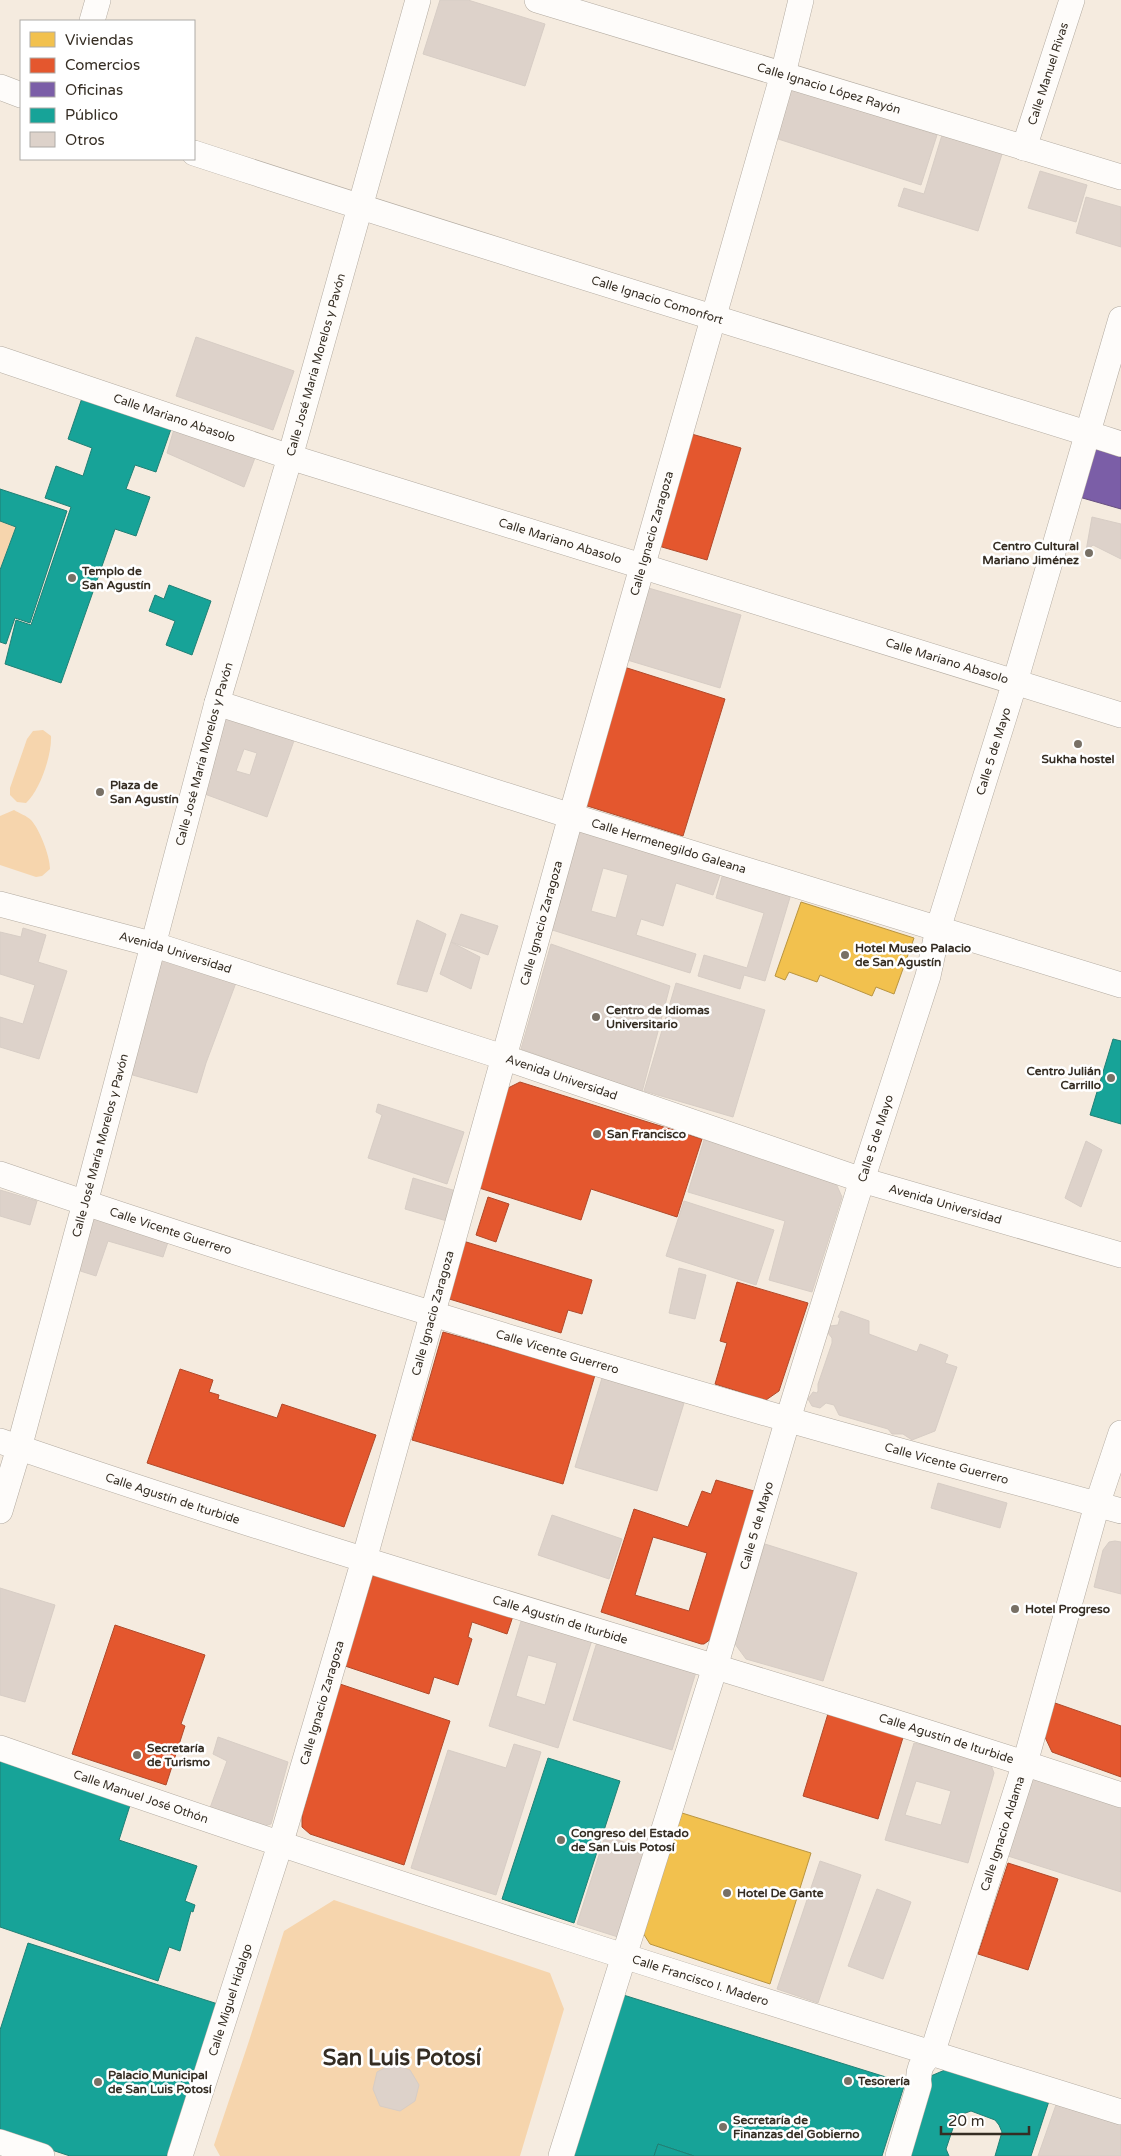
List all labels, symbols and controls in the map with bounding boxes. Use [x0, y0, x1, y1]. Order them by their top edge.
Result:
legend [20, 20, 195, 160]
street label: Calle Manuel Rivas [1025, 20, 1071, 127]
text: Viviendas [65, 31, 133, 49]
text: Comercios [65, 56, 140, 74]
street label: Calle Ignacio López Rayón [755, 60, 903, 117]
text: Oficinas [65, 81, 123, 99]
text: Público [65, 106, 118, 124]
text: Otros [65, 131, 105, 149]
street label: Calle José María Morelos y Pavón [284, 272, 348, 458]
street label: Calle Ignacio Comonfort [590, 273, 725, 327]
street label: Calle Mariano Abasolo [111, 391, 237, 445]
street label: Calle Ignacio Zaragoza [627, 469, 676, 597]
street label: Calle Mariano Abasolo [497, 515, 623, 567]
place label: Centro Cultural Mariano Jiménez [982, 539, 1079, 567]
marker: Centro Cultural Mariano Jiménez [1083, 547, 1095, 559]
place label: Templo de San Agustín [81, 564, 151, 593]
marker: Templo de San Agustín [66, 572, 78, 584]
street label: Calle Mariano Abasolo [884, 635, 1010, 687]
street label: Calle José María Morelos y Pavón [173, 661, 236, 847]
street label: Calle 5 de Mayo [973, 706, 1014, 797]
marker: Sukha hostel [1072, 738, 1084, 750]
place label: Sukha hostel [1042, 752, 1114, 766]
place label: Plaza de San Agustín [110, 778, 179, 807]
marker: Plaza de San Agustín [94, 786, 106, 798]
street label: Calle Hermenegildo Galeana [590, 816, 748, 876]
street label: Calle Ignacio Zaragoza [517, 859, 565, 987]
street label: Avenida Universidad [118, 929, 233, 976]
place label: Hotel Museo Palacio de San Agustín [855, 941, 971, 970]
marker: Hotel Museo Palacio de San Agustín [839, 949, 851, 961]
place label: Centro de Idiomas Universitario [606, 1003, 710, 1031]
marker: Centro de Idiomas Universitario [590, 1011, 602, 1023]
street label: Calle José María Morelos y Pavón [69, 1052, 131, 1239]
street label: Avenida Universidad [504, 1052, 619, 1103]
place label: Centro Julián Carrillo [1027, 1064, 1101, 1092]
marker: Centro Julián Carrillo [1105, 1072, 1117, 1084]
street label: Calle 5 de Mayo [855, 1093, 896, 1184]
place label: San Francisco [607, 1127, 686, 1141]
marker: San Francisco [591, 1128, 603, 1140]
street label: Avenida Universidad [887, 1181, 1003, 1227]
street label: Calle Vicente Guerrero [108, 1204, 234, 1257]
street label: Calle Ignacio Zaragoza [409, 1249, 457, 1377]
street label: Calle Vicente Guerrero [494, 1327, 621, 1377]
street label: Calle Vicente Guerrero [883, 1440, 1010, 1487]
street label: Calle Agustín de Iturbide [104, 1470, 242, 1527]
street label: Calle 5 de Mayo [737, 1480, 776, 1571]
street label: Calle Agustín de Iturbide [491, 1592, 630, 1647]
place label: Hotel Progreso [1025, 1602, 1110, 1617]
marker: Hotel Progreso [1009, 1603, 1021, 1615]
street label: Calle Ignacio Zaragoza [297, 1639, 347, 1767]
street label: Calle Agustín de Iturbide [877, 1711, 1016, 1766]
place label: Secretaría de Turismo [147, 1741, 210, 1769]
marker: Secretaría de Turismo [131, 1749, 143, 1761]
street label: Calle Manuel José Othón [72, 1767, 210, 1826]
street label: Calle Ignacio Aldama [978, 1775, 1027, 1893]
place label: Congreso del Estado de San Luis Potosí [571, 1826, 689, 1854]
marker: Congreso del Estado de San Luis Potosí [555, 1834, 567, 1846]
place label: Hotel De Gante [737, 1886, 824, 1900]
marker: Hotel De Gante [721, 1887, 733, 1899]
street label: Calle Miguel Hidalgo [206, 1942, 255, 2058]
street label: Calle Francisco I. Madero [630, 1952, 771, 2009]
district label: San Luis Potosí [323, 2045, 482, 2071]
place label: Palacio Municipal de San Luis Potosí [108, 2068, 212, 2096]
place label: Tesorería [857, 2074, 910, 2088]
marker: Tesorería [842, 2075, 854, 2087]
marker: Palacio Municipal de San Luis Potosí [92, 2076, 104, 2088]
scale bar [941, 2104, 1028, 2136]
text: 20 m [948, 2112, 985, 2130]
place label: Secretaría de Finanzas del Gobierno [733, 2113, 860, 2141]
marker: Secretaría de Finanzas del Gobierno [717, 2121, 729, 2133]

